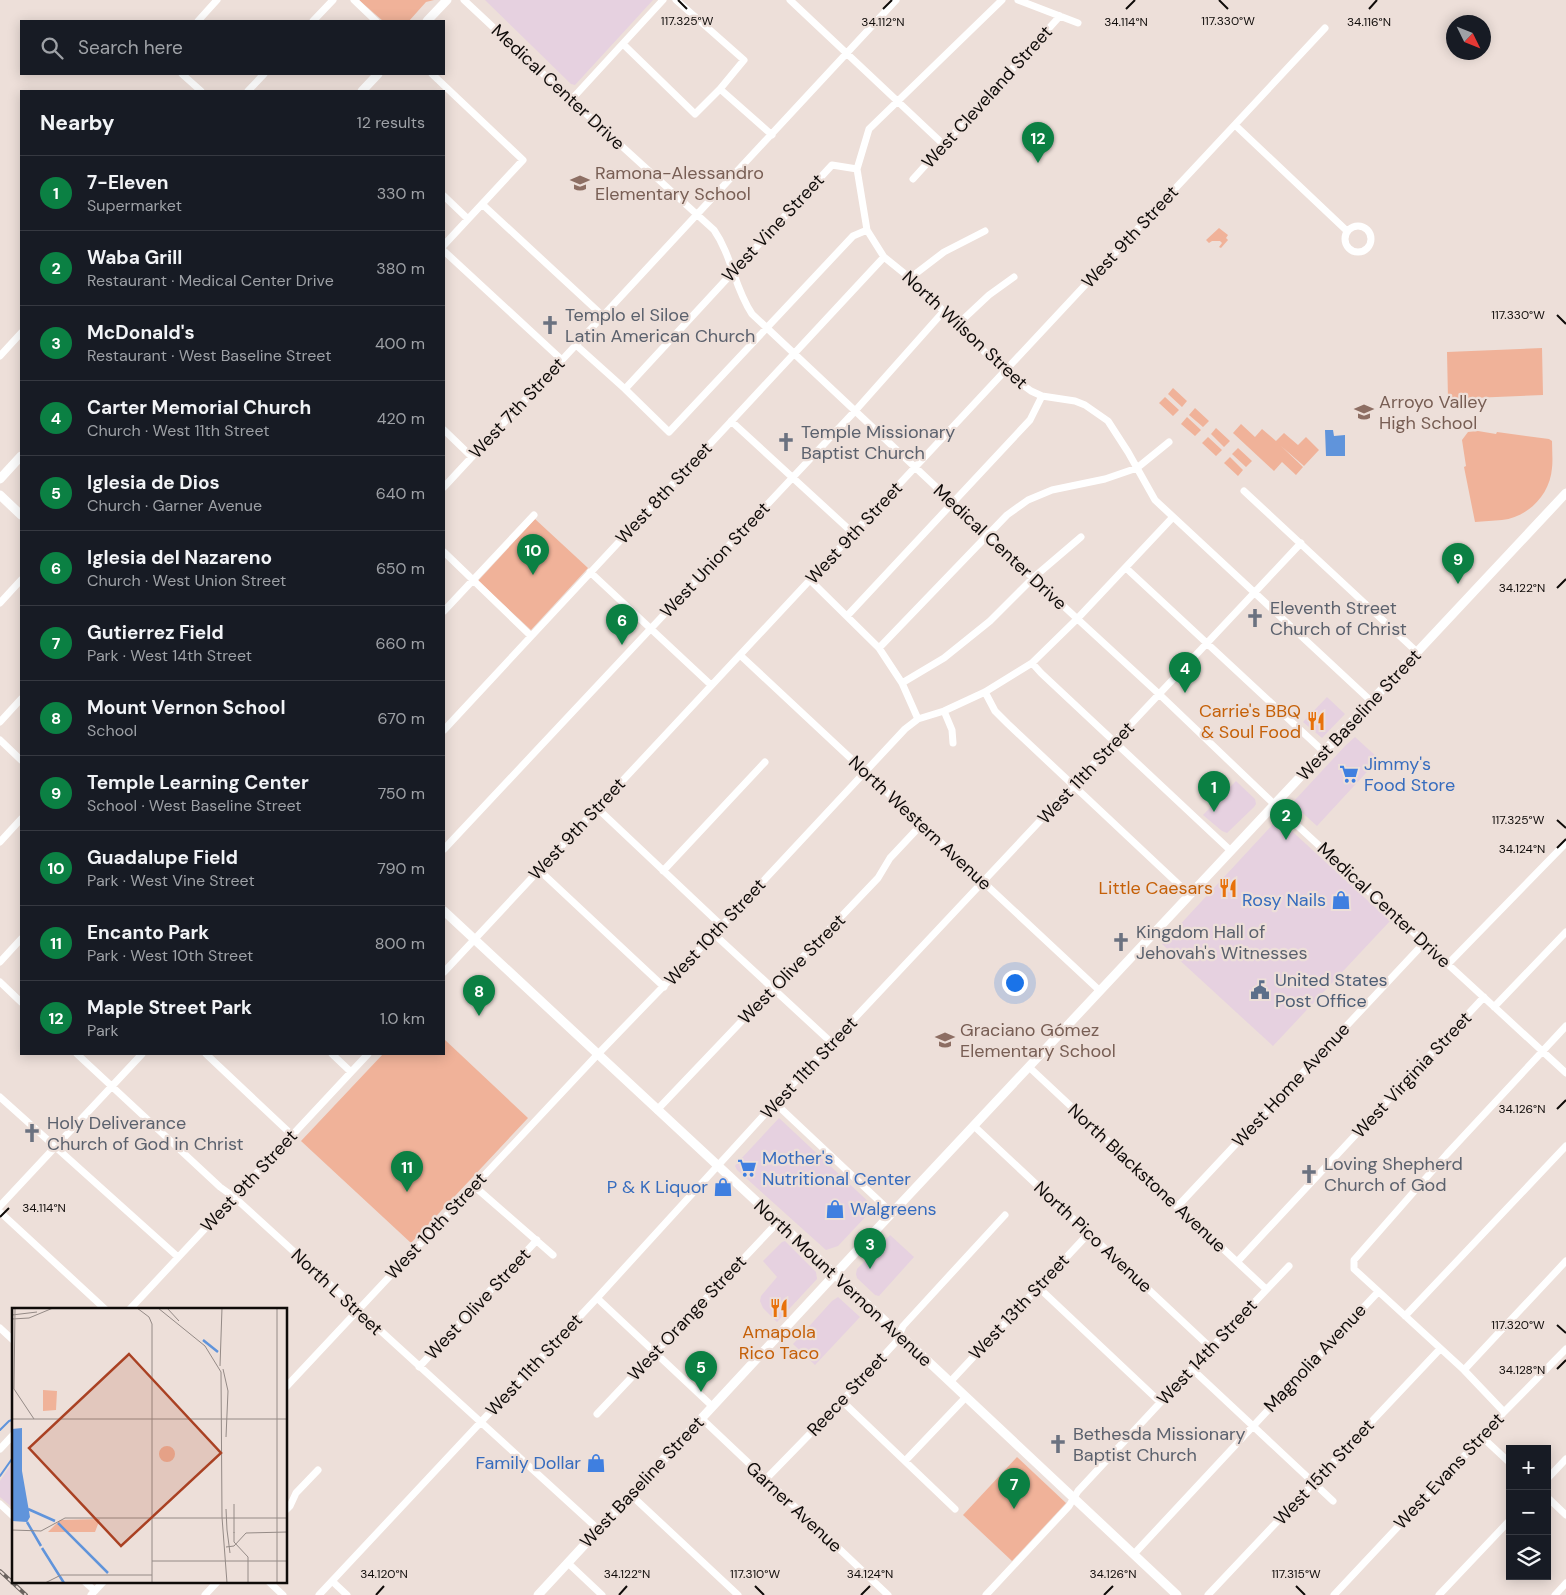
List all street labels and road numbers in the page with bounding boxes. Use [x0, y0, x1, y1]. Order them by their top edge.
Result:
street label: Medical Center Drive [486, 19, 630, 155]
street label: West Cleveland Street [916, 20, 1058, 174]
street label: West Vine Street [717, 169, 829, 287]
street label: West 9th Street [1076, 181, 1184, 293]
street label: North Wilson Street [897, 265, 1033, 395]
street label: West 7th Street [464, 352, 570, 464]
street label: West 8th Street [610, 437, 718, 549]
street label: West 9th Street [800, 477, 908, 589]
street label: Medical Center Drive [928, 479, 1072, 615]
street label: West Union Street [655, 497, 775, 623]
street label: West Baseline Street [1292, 644, 1426, 786]
street label: West 11th Street [1032, 717, 1140, 829]
street label: North Western Avenue [843, 750, 997, 896]
street label: West 9th Street [523, 773, 631, 885]
street label: Medical Center Drive [1312, 837, 1456, 973]
street label: West 10th Street [659, 873, 771, 991]
street label: West Olive Street [733, 909, 851, 1029]
street label: West Virginia Street [1347, 1007, 1477, 1143]
street label: West 11th Street [755, 1012, 863, 1124]
street label: West Home Avenue [1227, 1017, 1355, 1153]
street label: North Blackstone Avenue [1063, 1098, 1231, 1258]
street label: West 9th Street [195, 1125, 303, 1237]
street label: West 10th Street [380, 1167, 492, 1285]
street label: North Pico Avenue [1029, 1176, 1157, 1298]
street label: North Mount Vernon Avenue [749, 1194, 937, 1372]
street label: North L Street [286, 1243, 388, 1341]
street label: West Olive Street [420, 1243, 536, 1365]
street label: West 13th Street [964, 1249, 1074, 1365]
street label: West Orange Street [622, 1250, 752, 1386]
street label: West 14th Street [1152, 1294, 1262, 1410]
street label: Magnolia Avenue [1258, 1299, 1372, 1417]
street label: West 11th Street [480, 1309, 588, 1421]
street label: Reece Street [802, 1347, 892, 1441]
street label: West Evans Street [1389, 1407, 1509, 1535]
street label: West Baseline Street [575, 1411, 709, 1553]
street label: West 15th Street [1269, 1414, 1379, 1530]
street label: Garner Avenue [741, 1456, 847, 1558]

